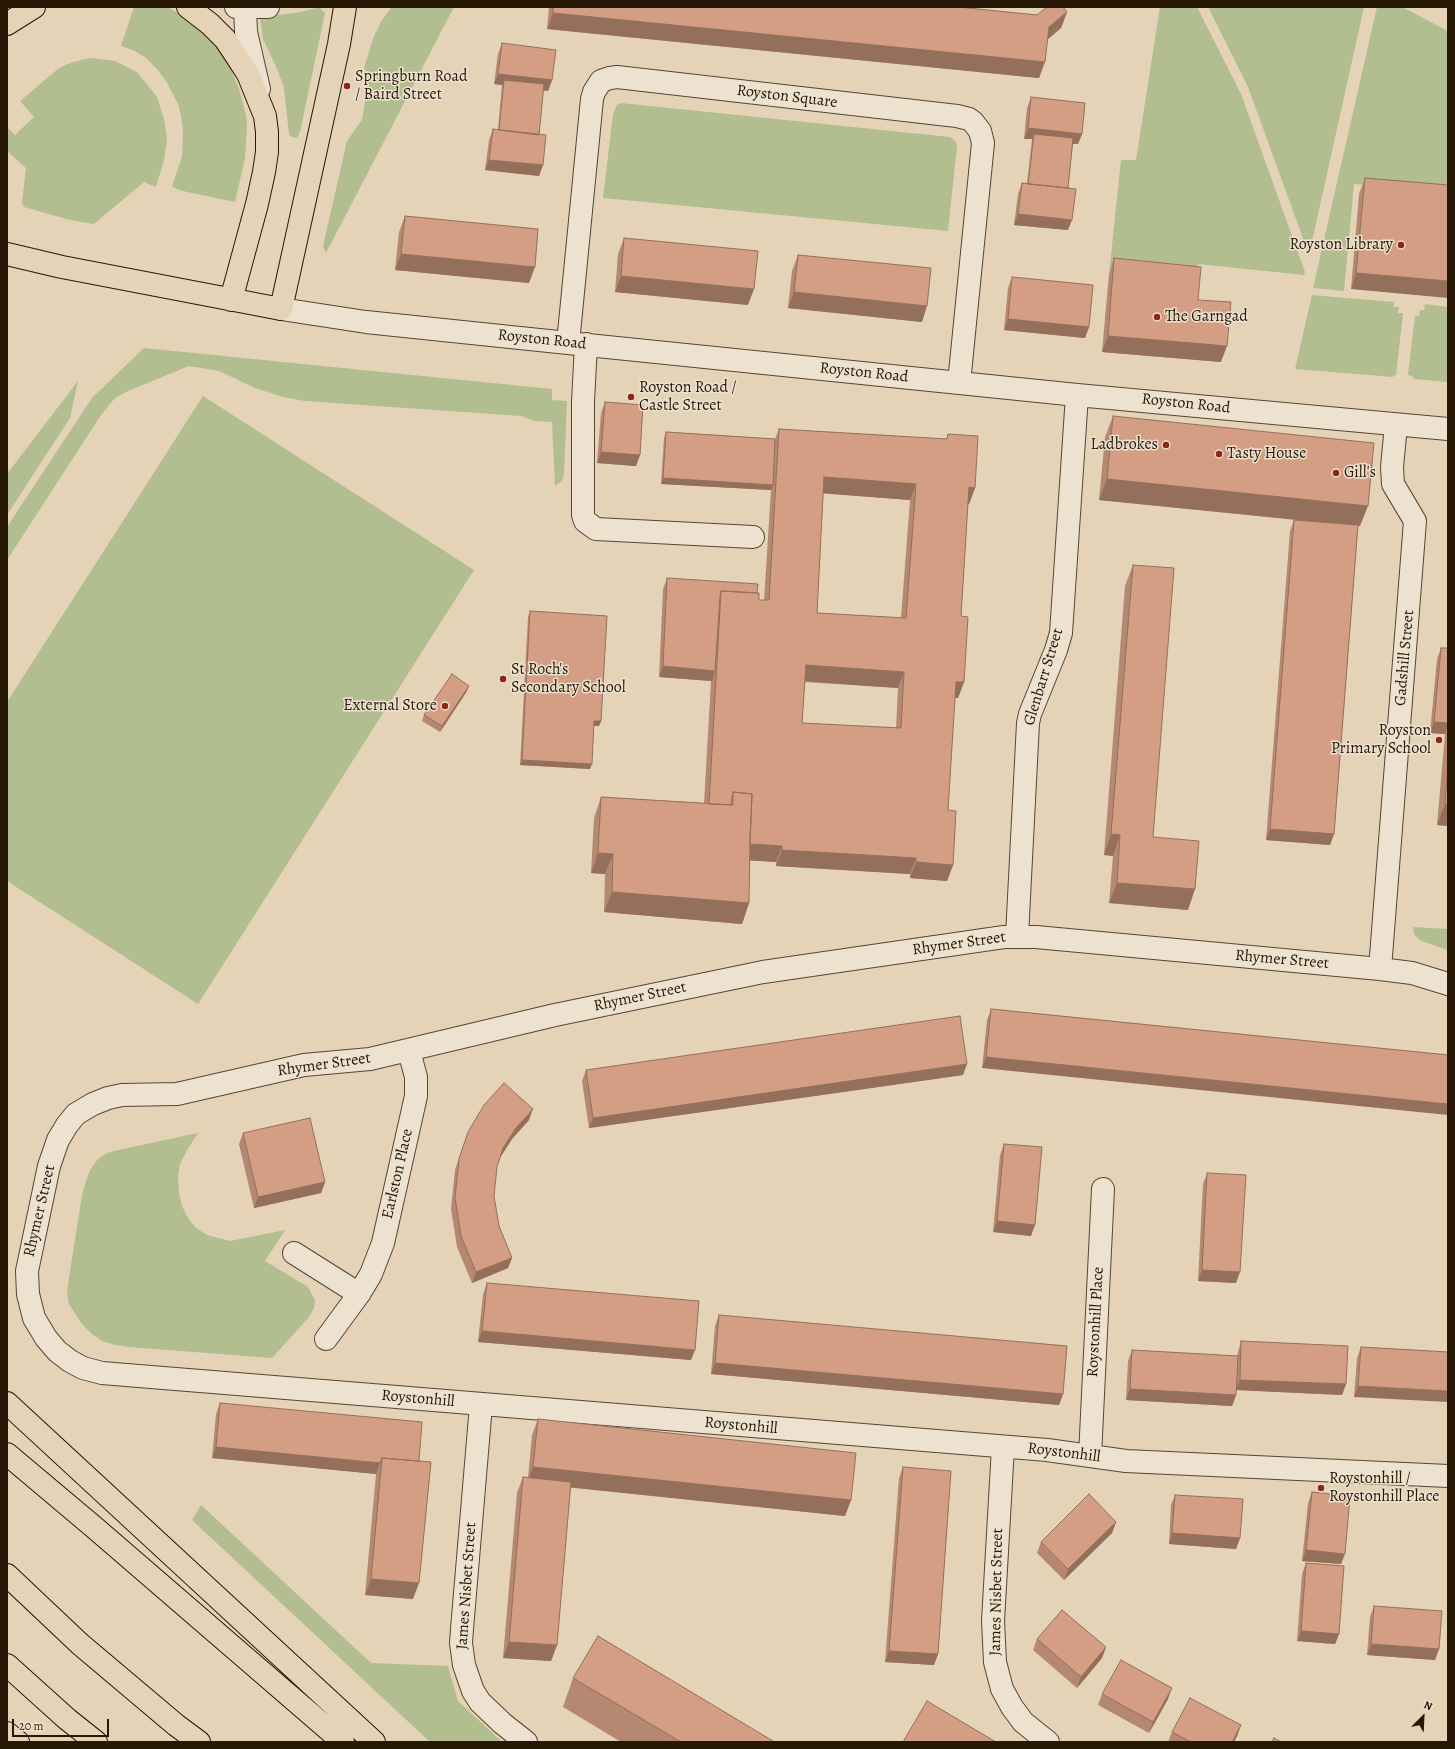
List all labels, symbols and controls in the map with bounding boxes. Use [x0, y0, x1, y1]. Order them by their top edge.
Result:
place label: Springburn Road / Baird Street [355, 67, 468, 105]
marker: Springburn Road / Baird Street [342, 81, 352, 91]
street label: Royston Square [735, 81, 839, 113]
place label: Royston Library [1290, 235, 1393, 255]
marker: Royston Library [1396, 240, 1406, 250]
place label: The Garngad [1165, 307, 1248, 327]
marker: The Garngad [1152, 312, 1162, 322]
street label: Royston Road [497, 326, 587, 354]
street label: Royston Road [819, 359, 909, 387]
place label: Royston Road / Castle Street [639, 378, 737, 416]
street label: Royston Road [1141, 390, 1231, 418]
marker: Royston Road / Castle Street [626, 392, 636, 402]
place label: Ladbrokes [1091, 435, 1158, 455]
marker: Ladbrokes [1161, 440, 1171, 450]
place label: Tasty House [1227, 444, 1306, 464]
marker: Tasty House [1214, 449, 1224, 459]
place label: Gill's [1344, 463, 1376, 483]
marker: Gill's [1331, 468, 1341, 478]
street label: Gadshill Street [1391, 609, 1419, 707]
street label: Glenbarr Street [1020, 626, 1068, 728]
place label: St Roch's Secondary School [511, 660, 626, 698]
marker: St Roch's Secondary School [498, 674, 508, 684]
place label: External Store [343, 696, 437, 716]
marker: External Store [440, 701, 450, 711]
place label: Royston Primary School [1331, 721, 1431, 759]
marker: Royston Primary School [1434, 735, 1444, 745]
street label: Rhymer Street [911, 928, 1007, 960]
street label: Rhymer Street [1234, 946, 1330, 974]
street label: Rhymer Street [592, 978, 688, 1016]
street label: Rhymer Street [276, 1049, 372, 1081]
street label: Earlston Place [378, 1127, 418, 1221]
street label: Rhymer Street [20, 1163, 60, 1259]
street label: Roystonhill Place [1084, 1266, 1108, 1378]
street label: Roystonhill [381, 1386, 455, 1412]
street label: Roystonhill [704, 1413, 778, 1439]
street label: Roystonhill [1026, 1439, 1102, 1467]
place label: Roystonhill / Roystonhill Place [1329, 1469, 1440, 1507]
marker: Roystonhill / Roystonhill Place [1316, 1483, 1326, 1493]
street label: James Nisbet Street [453, 1522, 481, 1650]
street label: James Nisbet Street [986, 1528, 1008, 1656]
north arrow [1403, 1697, 1443, 1737]
text: N [1421, 1697, 1435, 1714]
scale bar [14, 1711, 111, 1737]
text: 20 m [19, 1718, 43, 1734]

